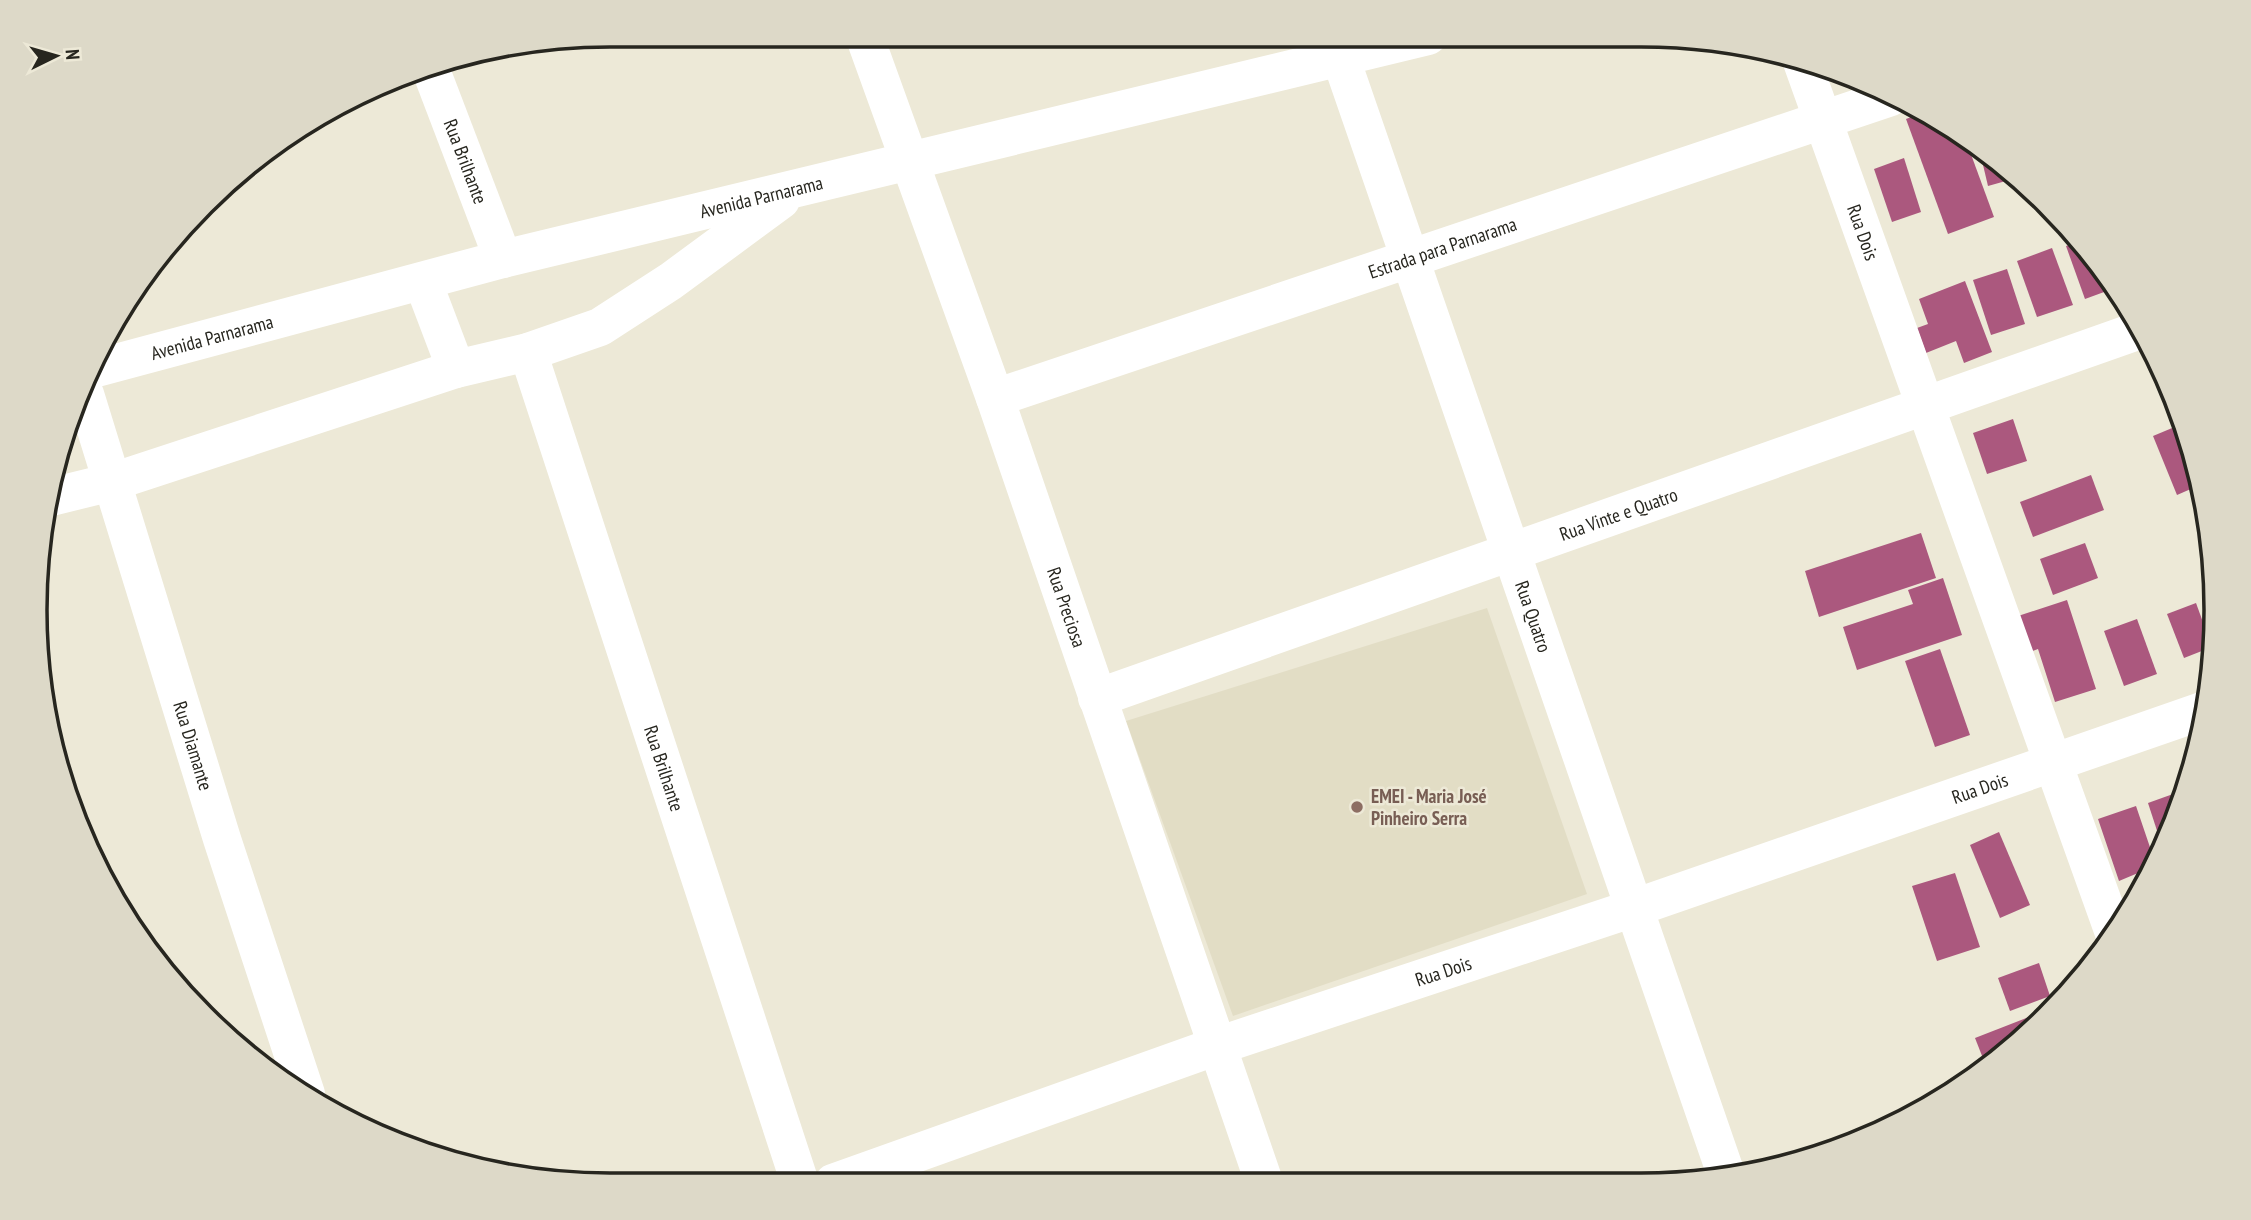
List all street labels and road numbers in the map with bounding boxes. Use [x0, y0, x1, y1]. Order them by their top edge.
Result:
street label: Rua Brilhante [439, 115, 493, 207]
street label: Avenida Parnarama [697, 170, 825, 223]
street label: Rua Dois [1842, 201, 1884, 263]
street label: Estrada para Parnarama [1365, 212, 1520, 284]
street label: Avenida Parnarama [148, 309, 276, 365]
street label: Rua Vinte e Quatro [1556, 482, 1681, 546]
street label: Rua Preciosa [1042, 564, 1092, 650]
street label: Rua Quatro [1510, 578, 1557, 655]
street label: Rua Diamante [168, 698, 218, 793]
street label: Rua Brilhante [639, 722, 690, 814]
street label: Rua Dois [1949, 767, 2011, 809]
street label: Rua Dois [1412, 951, 1474, 992]

